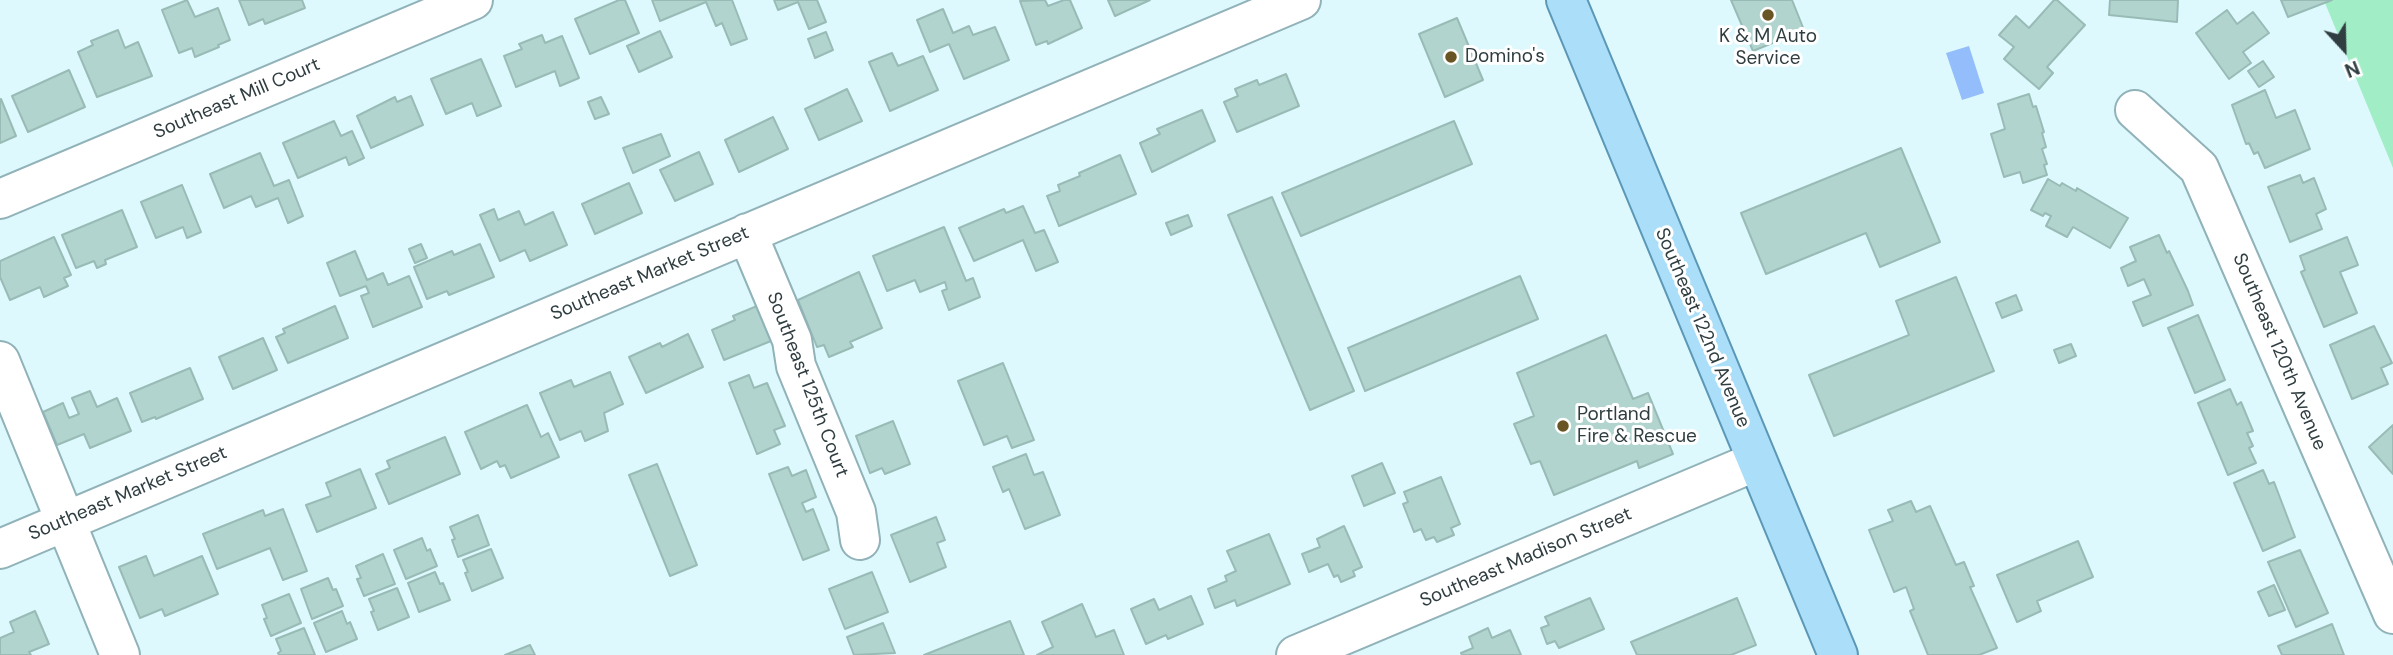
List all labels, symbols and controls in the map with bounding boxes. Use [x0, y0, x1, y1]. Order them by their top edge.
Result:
marker: K & M Auto Service [1760, 7, 1776, 23]
north arrow [2309, 14, 2379, 84]
place label: K & M Auto Service [1719, 26, 1817, 70]
place label: Domino's [1465, 46, 1545, 68]
marker: Domino's [1443, 49, 1459, 65]
street label: Southeast Mill Court [150, 54, 324, 144]
text: N [2341, 55, 2363, 83]
street label: Southeast Market Street [547, 222, 753, 326]
street label: Southeast 122nd Avenue [1650, 225, 1754, 431]
street label: Southeast 120th Avenue [2227, 250, 2331, 454]
street label: Southeast 125th Court [761, 289, 853, 481]
place label: Portland Fire & Rescue [1577, 404, 1697, 448]
marker: Portland Fire & Rescue [1555, 418, 1571, 434]
street label: Southeast Market Street [25, 442, 231, 546]
street label: Southeast Madison Street [1417, 503, 1635, 613]

